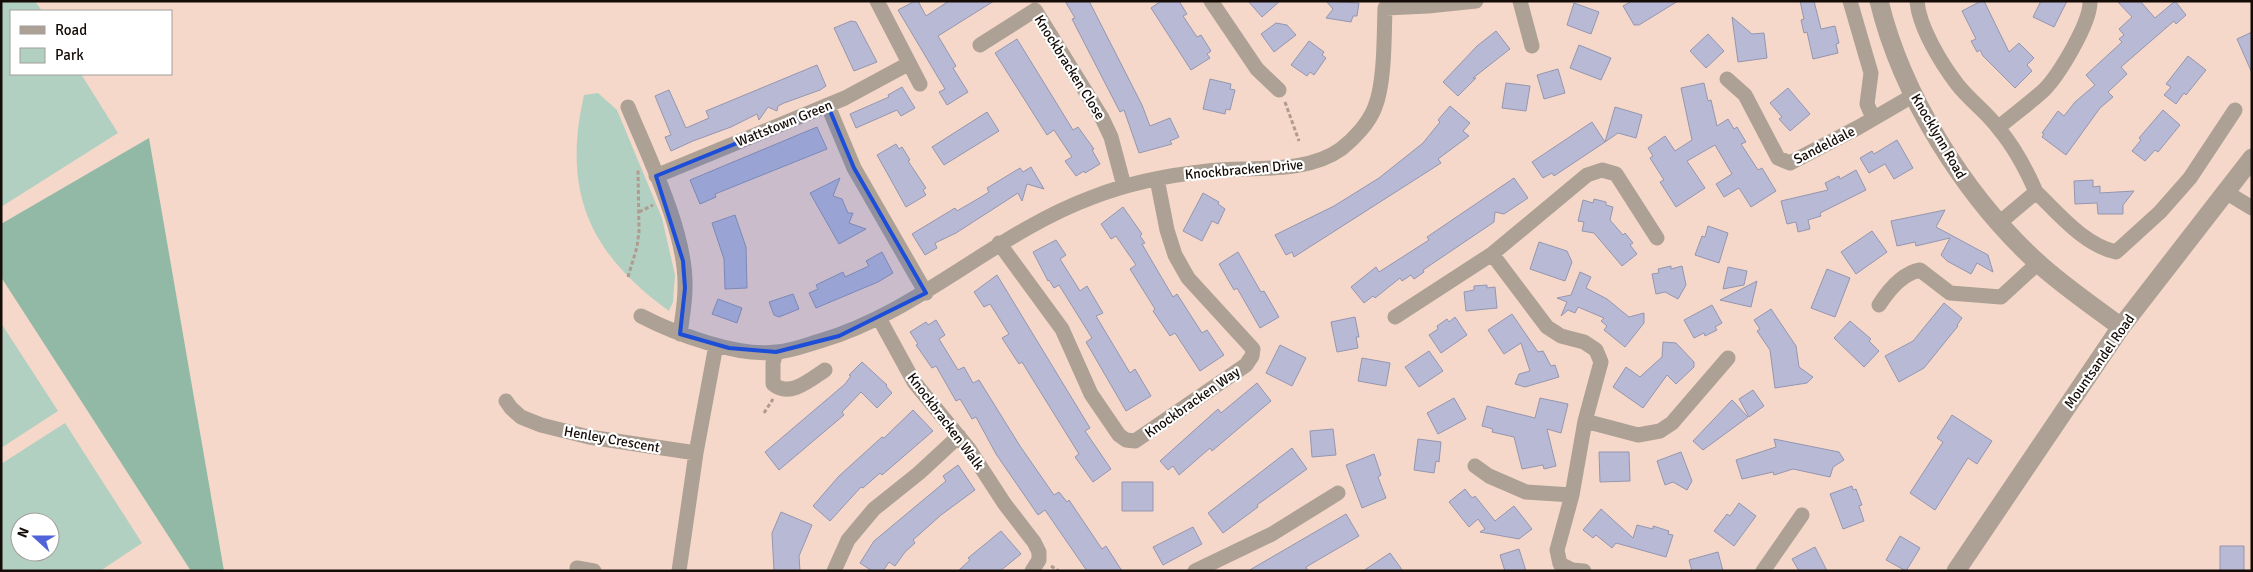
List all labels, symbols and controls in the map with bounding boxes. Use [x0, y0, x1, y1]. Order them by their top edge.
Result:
legend [10, 10, 172, 75]
street label: Knockbracken Close [1031, 12, 1109, 123]
text: Road [55, 21, 87, 39]
text: Park [55, 46, 84, 64]
street label: Knocklynn Road [1907, 91, 1970, 182]
street label: Wattstown Green [733, 96, 835, 151]
street label: Sandeldale [1791, 123, 1858, 168]
street label: Knockbracken Drive [1184, 156, 1304, 183]
street label: Mountsandel Road [2061, 311, 2138, 412]
street label: Knockbracken Way [1141, 363, 1244, 442]
street label: Knockbracken Walk [904, 369, 988, 473]
street label: Henley Crescent [563, 423, 661, 456]
north arrow [10, 512, 60, 562]
text: N [14, 525, 33, 540]

